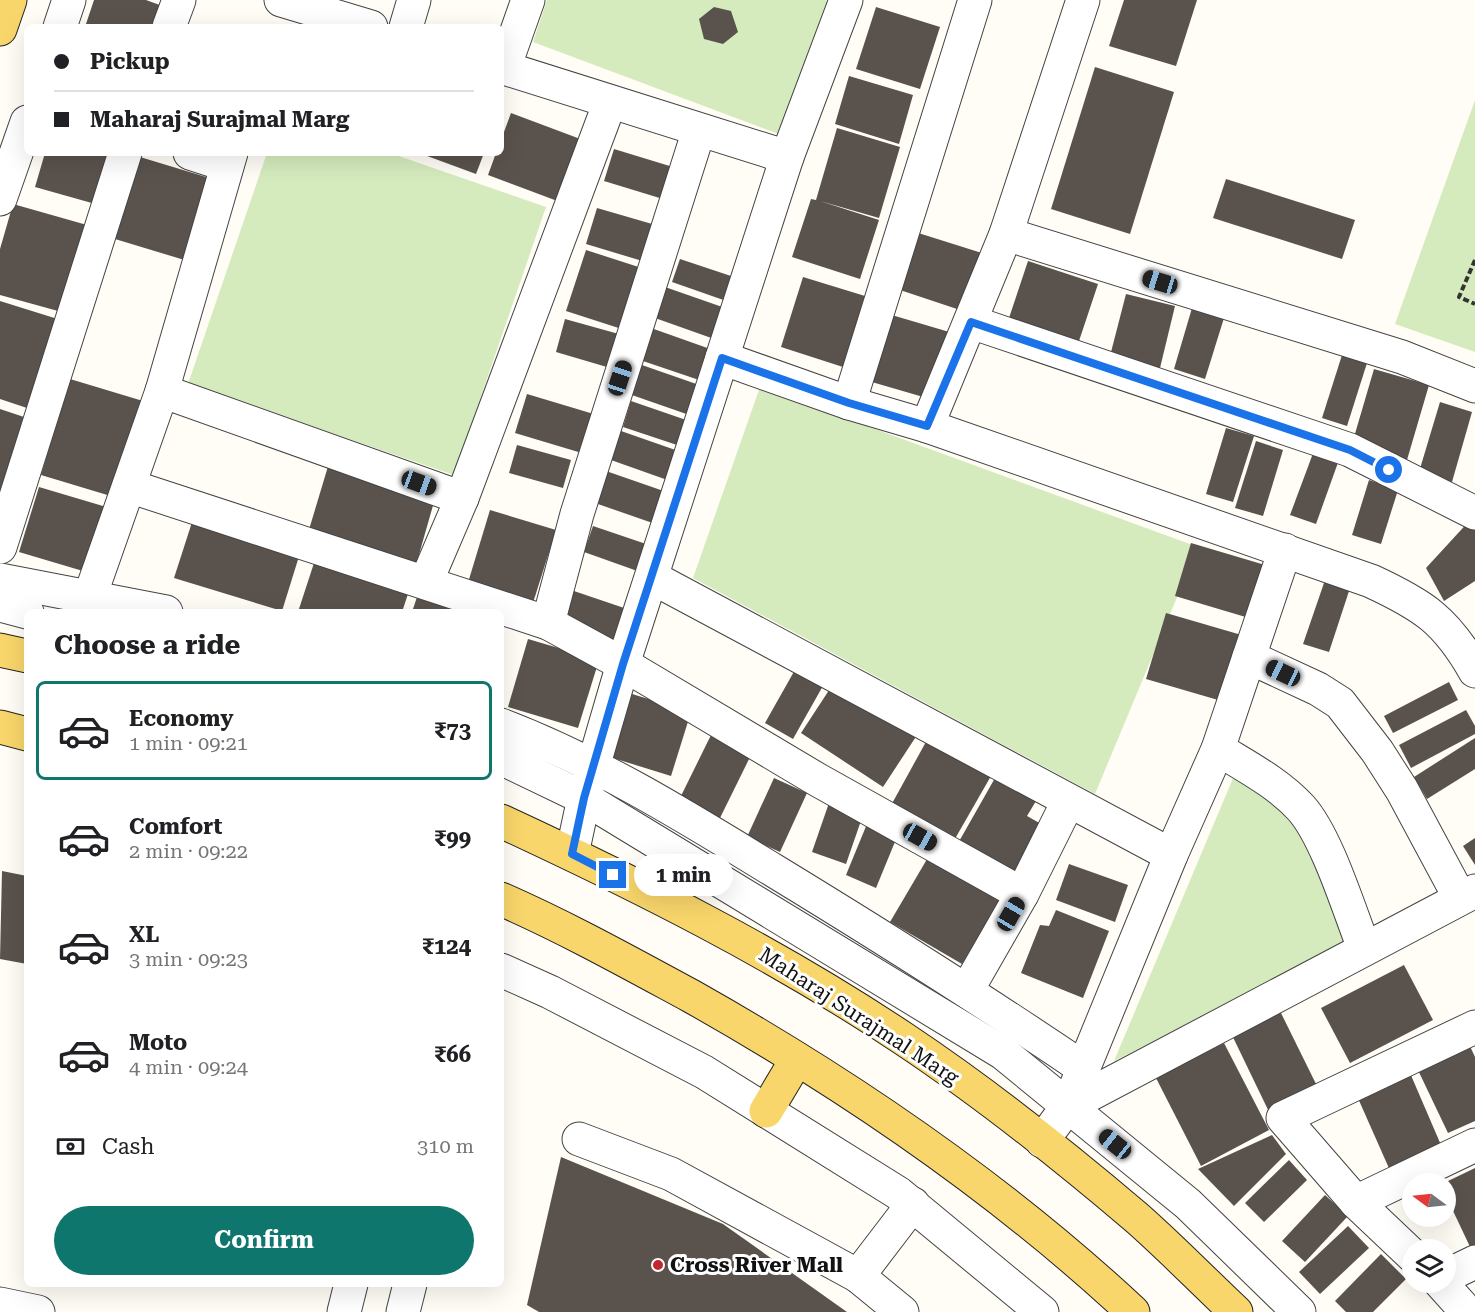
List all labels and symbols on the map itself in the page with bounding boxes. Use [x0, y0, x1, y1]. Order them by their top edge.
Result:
car [1140, 268, 1180, 296]
car [606, 358, 634, 398]
route start [1375, 456, 1402, 483]
car [399, 468, 439, 498]
car [1263, 657, 1303, 689]
car [900, 820, 940, 854]
callout: 1 min [634, 854, 733, 896]
route end [599, 861, 626, 888]
car [994, 894, 1028, 934]
street label: Maharaj Surajmal Marg [755, 942, 964, 1090]
car [1095, 1126, 1135, 1162]
north arrow [1402, 1173, 1456, 1227]
place label: Cross River Mall [670, 1253, 843, 1277]
marker: Cross River Mall [651, 1258, 665, 1272]

